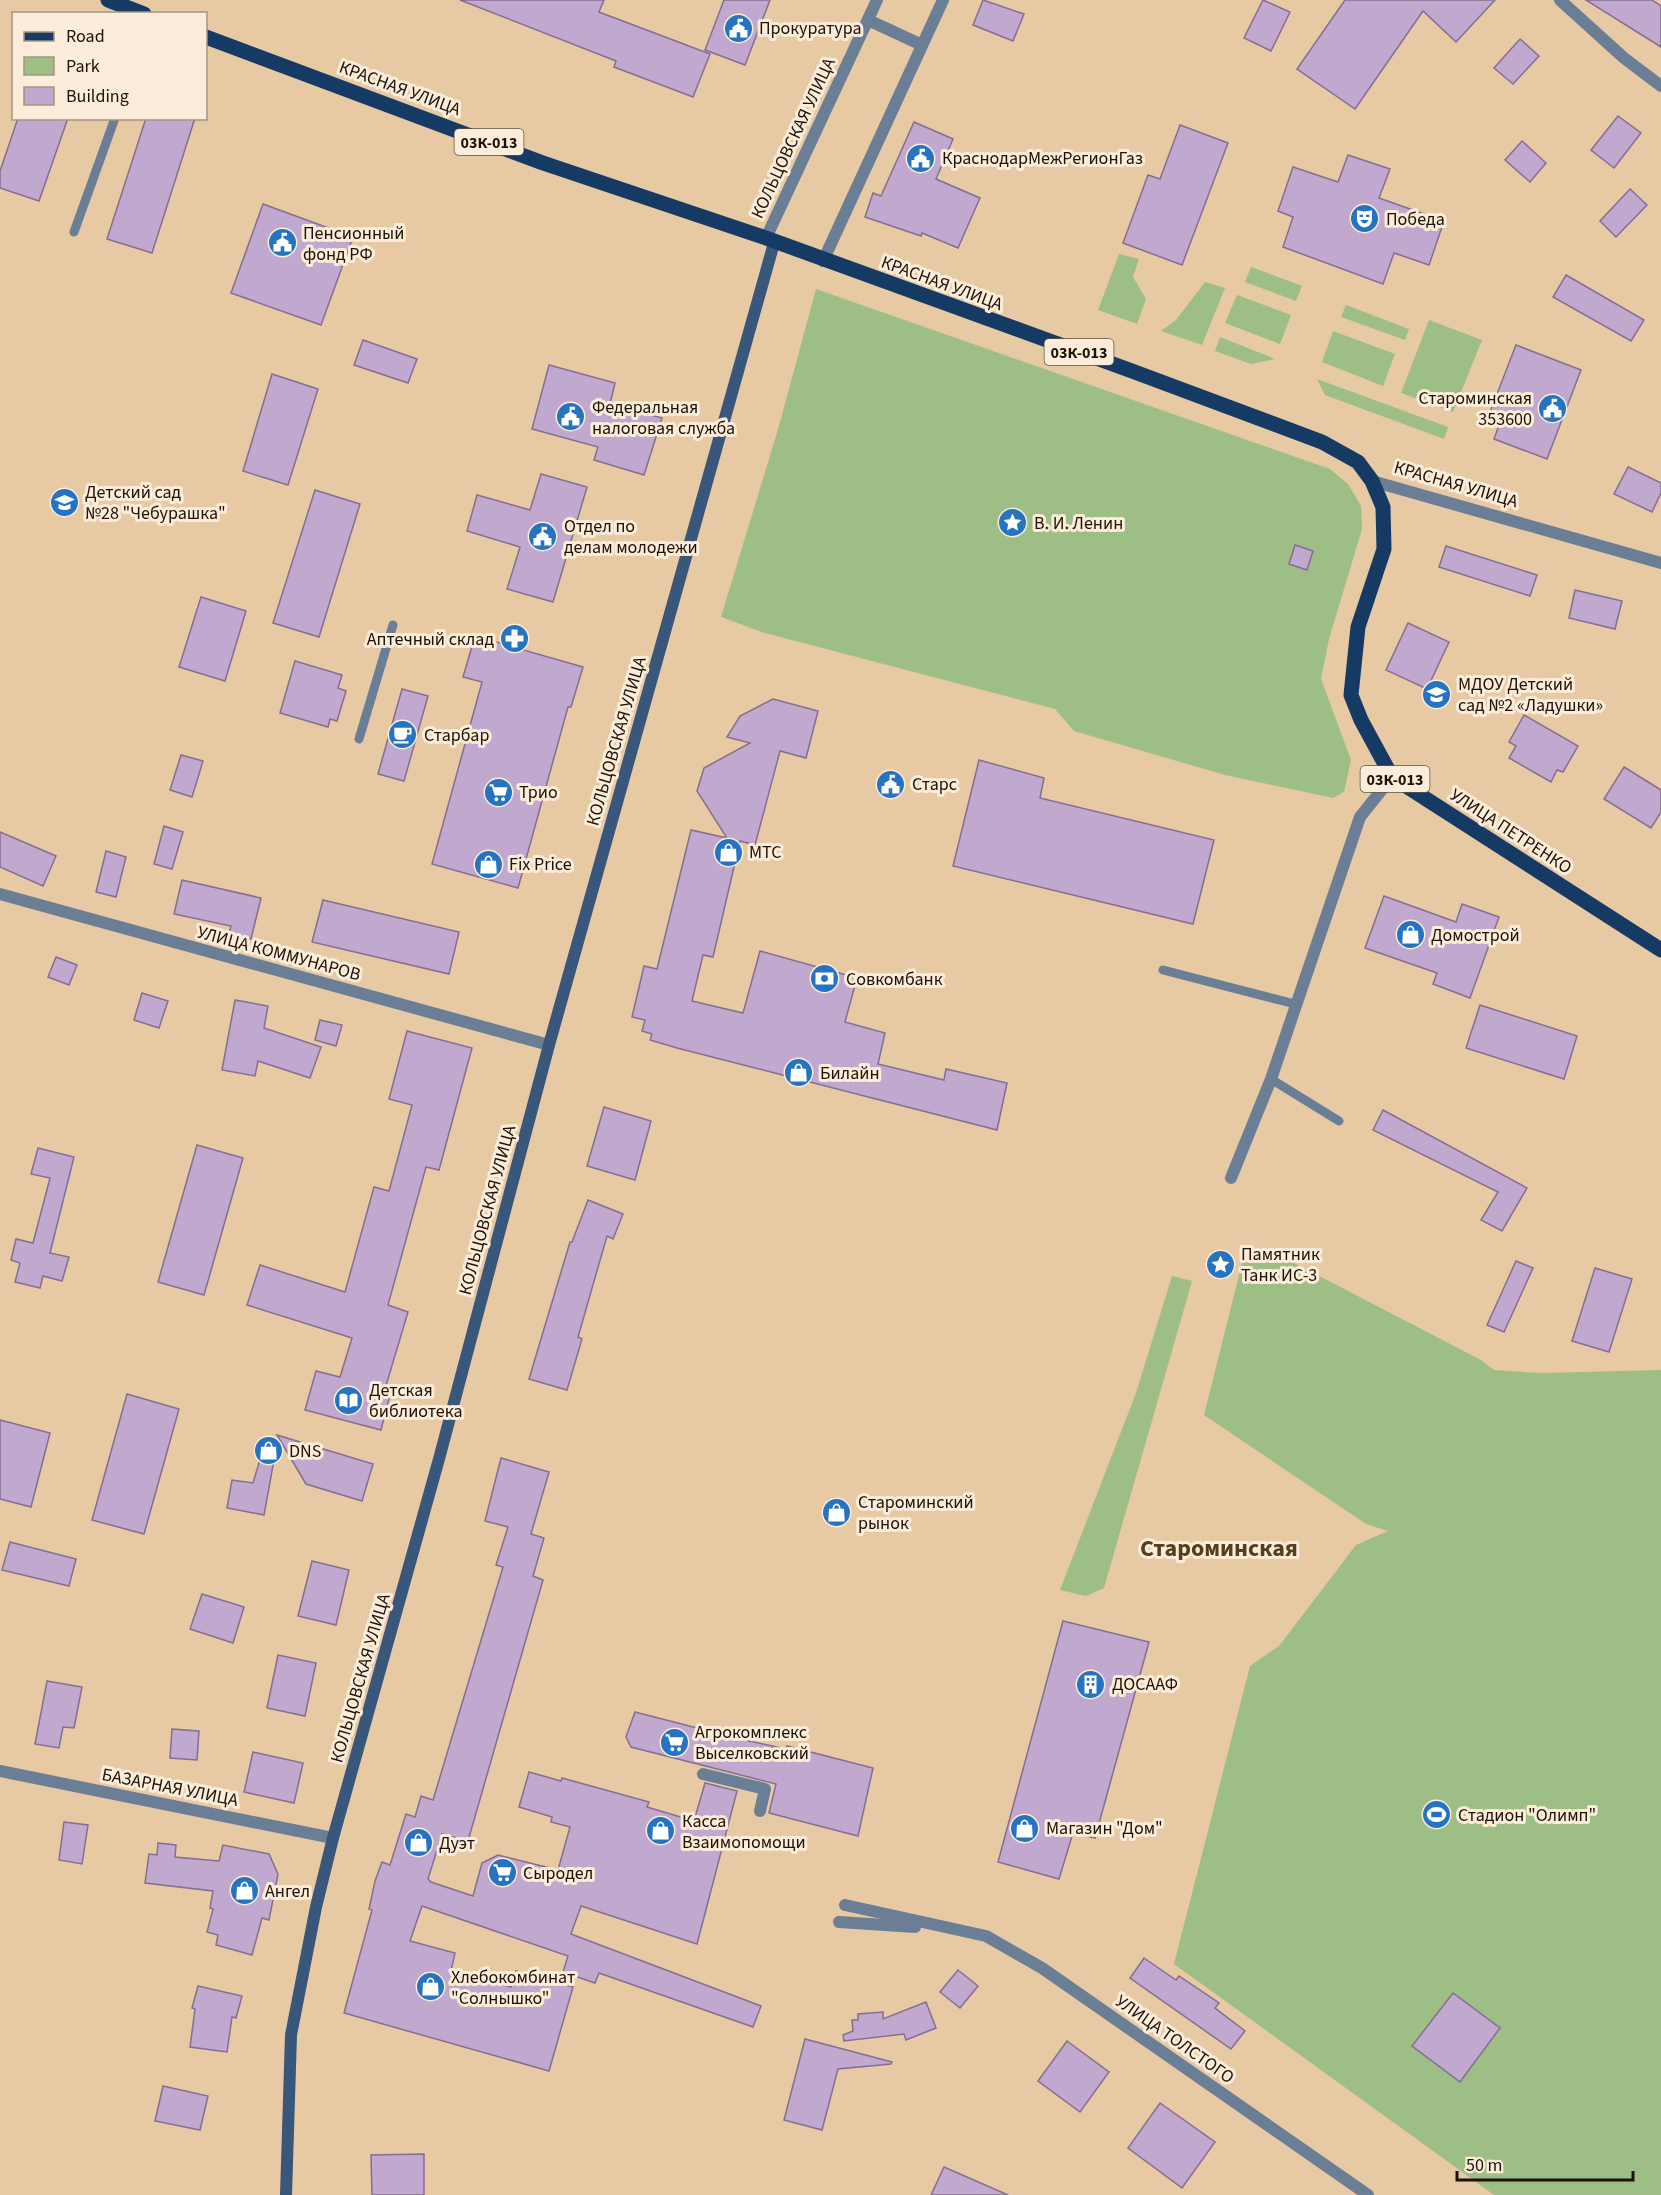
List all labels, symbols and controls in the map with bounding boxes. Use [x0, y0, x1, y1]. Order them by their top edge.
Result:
legend [12, 12, 207, 120]
public building icon: Прокуратура [722, 12, 754, 44]
place label: Прокуратура [759, 16, 862, 41]
text: Road [66, 24, 105, 49]
text: Park [66, 54, 100, 79]
street label: КОЛЬЦОВСКАЯ УЛИЦА [745, 54, 842, 223]
street label: КРАСНАЯ УЛИЦА [335, 55, 464, 122]
text: Building [66, 84, 129, 109]
road number: 03К-013 [454, 129, 524, 155]
public building icon: КраснодарМежРегионГаз [905, 142, 937, 174]
place label: КраснодарМежРегионГаз [942, 146, 1143, 171]
theatre icon: Победа [1349, 203, 1381, 235]
place label: Победа [1386, 207, 1445, 232]
place label: Пенсионный фонд РФ [303, 221, 404, 267]
public building icon: Пенсионный фонд РФ [266, 227, 298, 259]
street label: КРАСНАЯ УЛИЦА [877, 250, 1006, 317]
road number: 03К-013 [1044, 339, 1114, 365]
place label: Староминская 353600 [1419, 386, 1532, 432]
public building icon: Староминская 353600 [1537, 392, 1569, 424]
place label: Федеральная налоговая служба [592, 395, 735, 441]
public building icon: Федеральная налоговая служба [555, 401, 587, 433]
street label: КРАСНАЯ УЛИЦА [1391, 455, 1521, 514]
place label: Детский сад №28 "Чебурашка" [85, 480, 226, 526]
school or university icon: Детский сад №28 "Чебурашка" [48, 486, 80, 518]
place icon: В. И. Ленин [997, 507, 1029, 539]
place label: В. И. Ленин [1034, 511, 1123, 536]
place label: Отдел по делам молодежи [564, 514, 698, 560]
public building icon: Отдел по делам молодежи [527, 520, 559, 552]
pharmacy icon: Аптечный склад [499, 623, 531, 655]
place label: Аптечный склад [367, 627, 494, 652]
street label: КОЛЬЦОВСКАЯ УЛИЦА [580, 653, 653, 829]
place label: МДОУ Детский сад №2 «Ладушки» [1458, 672, 1603, 718]
school or university icon: МДОУ Детский сад №2 «Ладушки» [1421, 678, 1453, 710]
cafe icon: Старбар [387, 719, 419, 751]
place label: Старбар [424, 723, 489, 748]
road number: 03К-013 [1360, 766, 1430, 792]
public building icon: Старс [875, 768, 907, 800]
place label: Старс [912, 772, 957, 797]
supermarket icon: Трио [482, 776, 514, 808]
place label: Трио [519, 780, 558, 805]
street label: УЛИЦА ПЕТРЕНКО [1445, 783, 1577, 880]
shop icon: МТС [712, 836, 744, 868]
place label: МТС [749, 840, 782, 865]
shop icon: Fix Price [472, 848, 504, 880]
place label: Fix Price [509, 852, 572, 877]
shop icon: Домострой [1394, 919, 1426, 951]
street label: УЛИЦА КОММУНАРОВ [194, 920, 363, 987]
place label: Домострой [1431, 923, 1520, 948]
bank icon: Совкомбанк [809, 963, 841, 995]
place label: Совкомбанк [846, 967, 943, 992]
shop icon: Билайн [783, 1057, 815, 1089]
place label: Билайн [820, 1061, 880, 1086]
street label: КОЛЬЦОВСКАЯ УЛИЦА [453, 1122, 522, 1298]
place label: Памятник Танк ИС-3 [1241, 1242, 1320, 1288]
place icon: Памятник Танк ИС-3 [1204, 1248, 1236, 1280]
place label: Детская библиотека [369, 1378, 463, 1424]
library icon: Детская библиотека [332, 1384, 364, 1416]
shop icon: DNS [252, 1435, 284, 1467]
place label: DNS [289, 1439, 321, 1464]
place label: Староминский рынок [858, 1490, 974, 1536]
shop icon: Староминский рынок [821, 1496, 853, 1528]
district label: Староминская [1140, 1531, 1298, 1566]
street label: КОЛЬЦОВСКАЯ УЛИЦА [324, 1590, 397, 1766]
building icon: ДОСААФ [1075, 1668, 1107, 1700]
place label: ДОСААФ [1112, 1672, 1178, 1697]
place label: Агрокомплекс Выселковский [695, 1720, 809, 1766]
supermarket icon: Агрокомплекс Выселковский [658, 1726, 690, 1758]
street label: БАЗАРНАЯ УЛИЦА [100, 1762, 240, 1813]
sports icon: Стадион "Олимп" [1421, 1799, 1453, 1831]
place label: Стадион "Олимп" [1458, 1803, 1596, 1828]
place label: Касса Взаимопомощи [682, 1809, 806, 1855]
shop icon: Магазин "Дом" [1009, 1812, 1041, 1844]
shop icon: Касса Взаимопомощи [645, 1815, 677, 1847]
place label: Магазин "Дом" [1046, 1816, 1163, 1841]
shop icon: Дуэт [402, 1827, 434, 1859]
place label: Дуэт [439, 1831, 475, 1856]
supermarket icon: Сыродел [486, 1857, 518, 1889]
place label: Сыродел [523, 1861, 593, 1886]
shop icon: Ангел [228, 1875, 260, 1907]
place label: Ангел [265, 1879, 310, 1904]
place label: Хлебокомбинат "Солнышко" [451, 1965, 575, 2011]
shop icon: Хлебокомбинат "Солнышко" [414, 1971, 446, 2003]
street label: УЛИЦА ТОЛСТОГО [1110, 1989, 1239, 2090]
scale bar [1457, 2144, 1632, 2182]
text: 50 m [1466, 2153, 1502, 2178]

